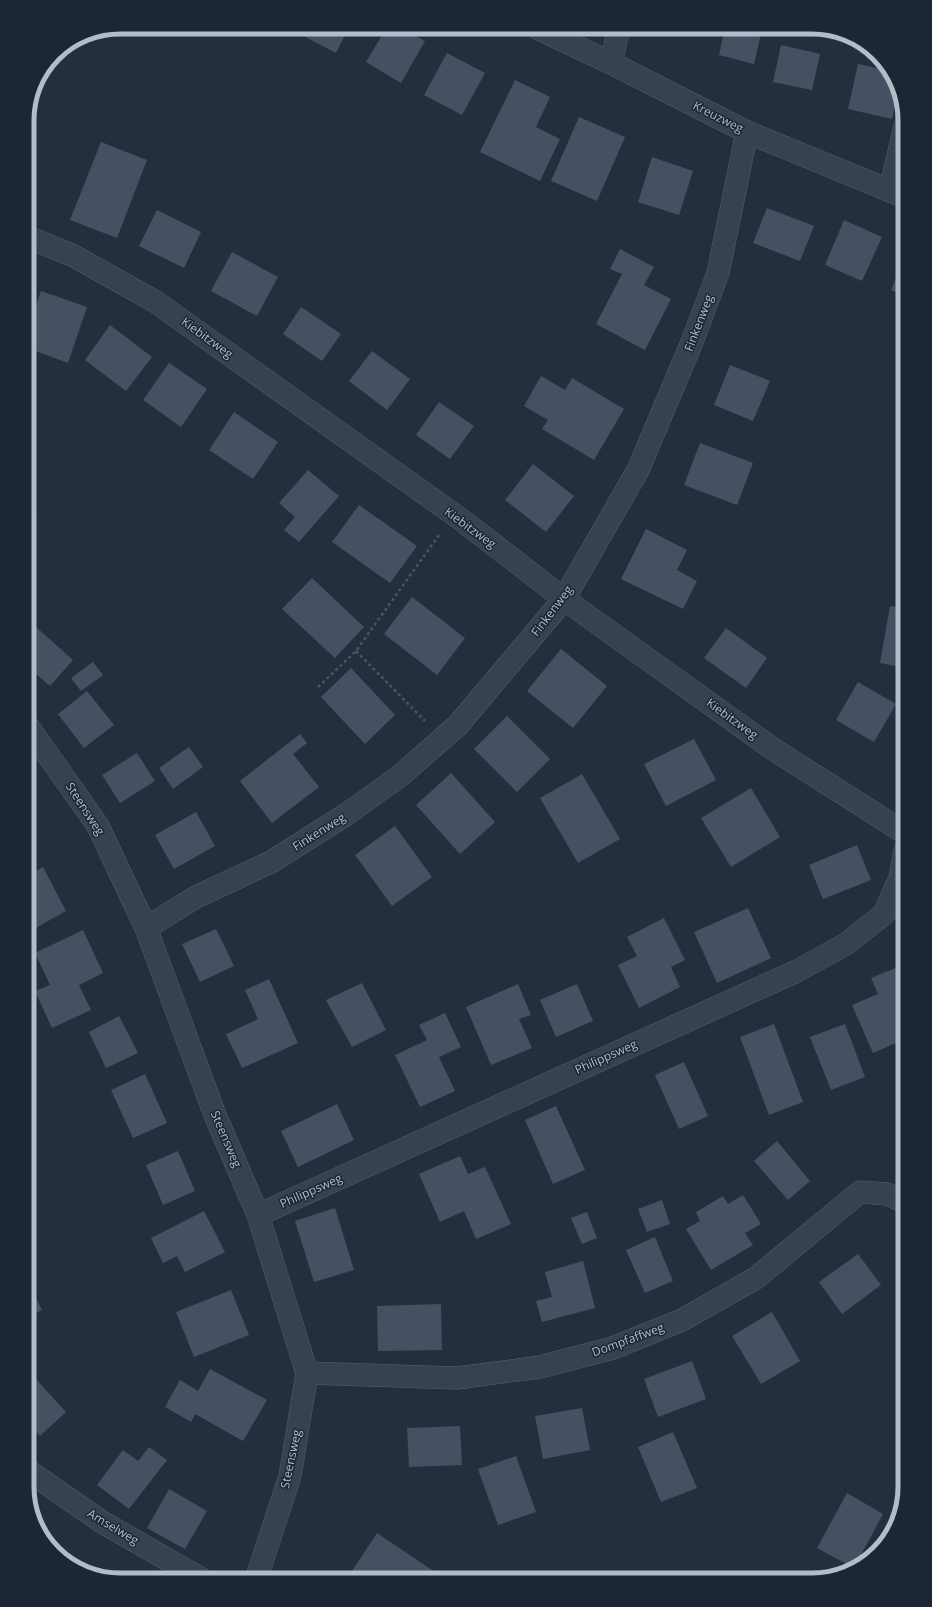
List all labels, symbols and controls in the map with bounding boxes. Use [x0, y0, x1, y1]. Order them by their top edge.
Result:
street label: Kreuzweg [690, 97, 747, 137]
street label: Finkenweg [680, 292, 717, 354]
street label: Kiebitzweg [178, 313, 237, 362]
street label: Kiebitzweg [441, 503, 500, 552]
street label: Finkenweg [527, 581, 577, 640]
street label: Kiebitzweg [703, 694, 762, 743]
street label: Steensweg [62, 779, 109, 839]
street label: Finkenweg [289, 808, 349, 855]
street label: Philippsweg [572, 1035, 640, 1078]
street label: Steensweg [207, 1108, 246, 1170]
street label: Philippsweg [277, 1169, 345, 1212]
street label: Dompfaffweg [589, 1318, 667, 1360]
street label: Steensweg [276, 1427, 305, 1490]
street label: Amselweg [85, 1505, 142, 1549]

